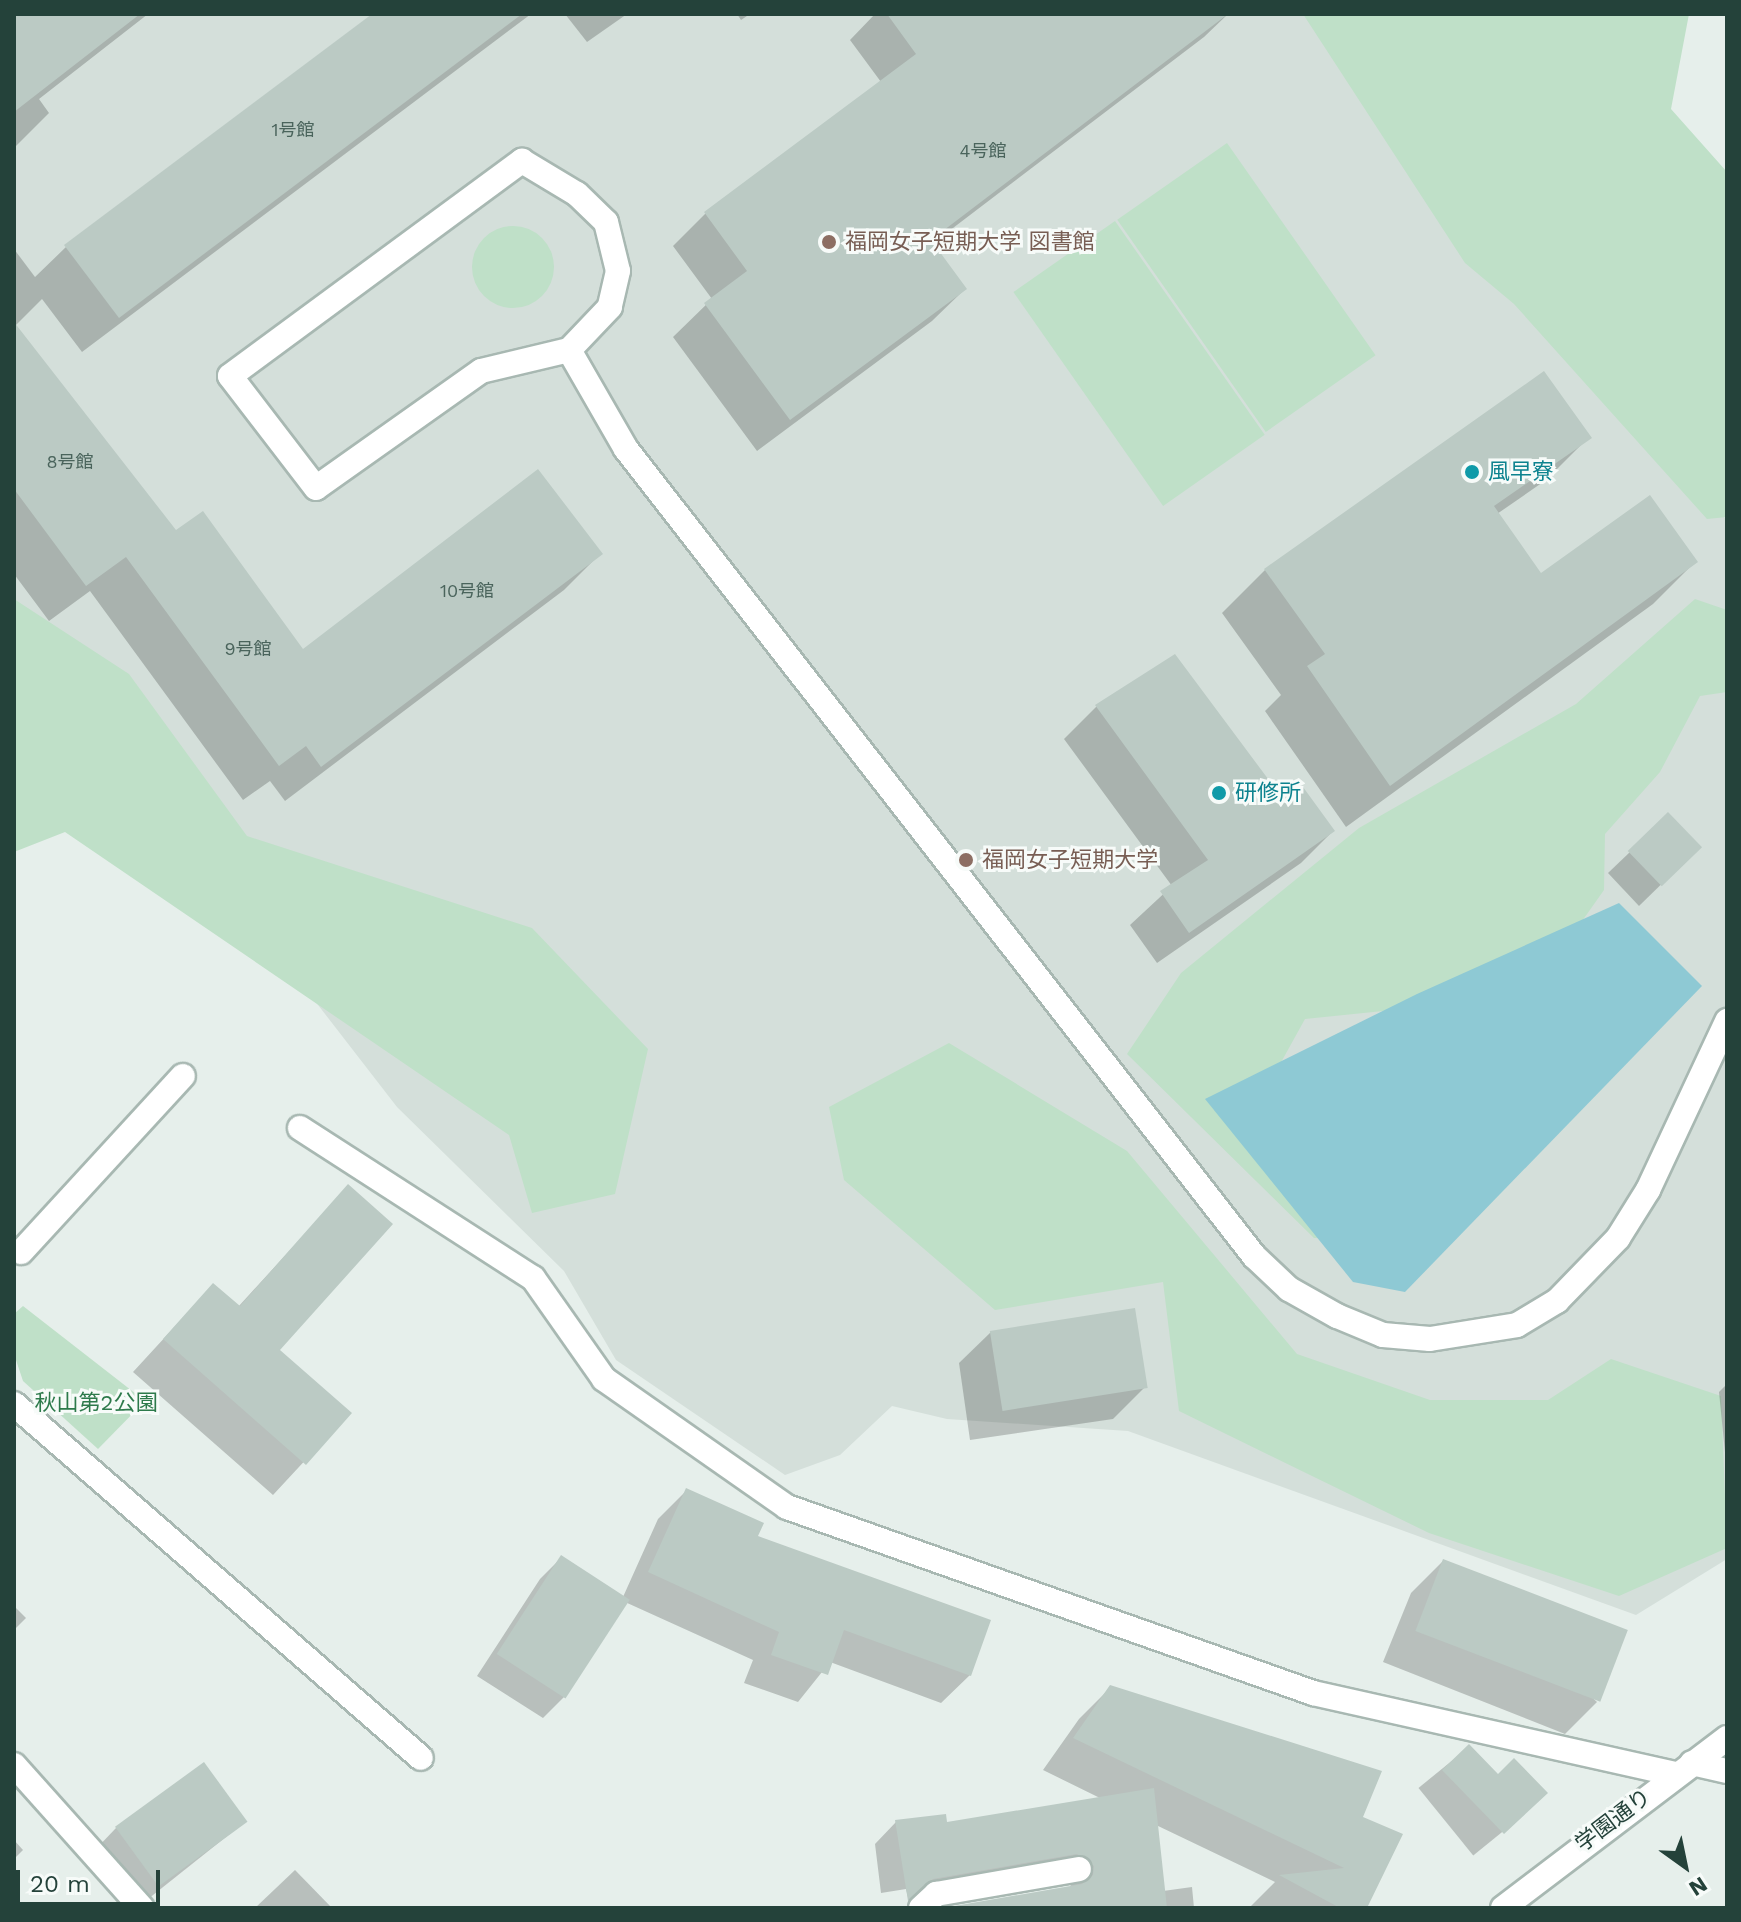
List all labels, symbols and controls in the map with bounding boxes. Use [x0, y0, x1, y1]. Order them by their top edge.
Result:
house number: 1号館 [271, 119, 315, 141]
house number: 4号館 [960, 140, 1006, 162]
place label: 福岡女子短期大学 図書館 [845, 229, 1095, 255]
marker: 福岡女子短期大学 図書館 [820, 233, 838, 251]
house number: 8号館 [46, 451, 94, 473]
place label: 風早寮 [1488, 459, 1554, 485]
marker: 風早寮 [1463, 463, 1481, 481]
house number: 10号館 [440, 580, 494, 602]
house number: 9号館 [224, 638, 272, 660]
place label: 研修所 [1235, 780, 1301, 806]
marker: 研修所 [1210, 784, 1228, 802]
place label: 福岡女子短期大学 [982, 847, 1158, 873]
marker: 福岡女子短期大学 [957, 851, 975, 869]
park label: 秋山第2公園 [35, 1390, 157, 1416]
street label: 学園通り [1570, 1783, 1656, 1857]
north arrow [1645, 1826, 1725, 1906]
scale bar [20, 1854, 164, 1904]
text: 20 m [30, 1870, 90, 1898]
text: N [1685, 1872, 1712, 1901]

